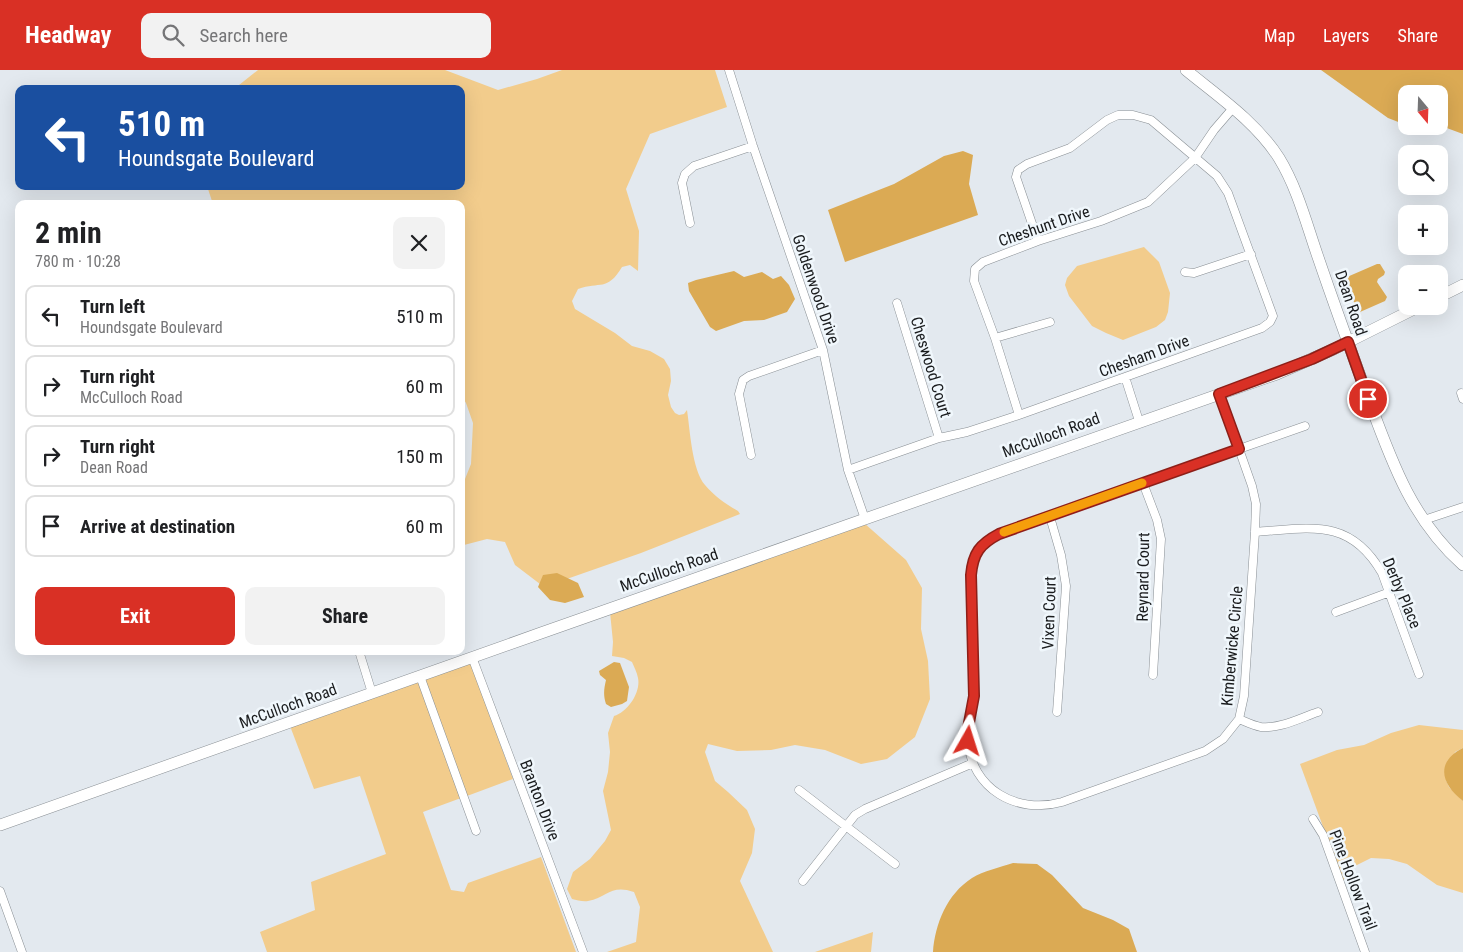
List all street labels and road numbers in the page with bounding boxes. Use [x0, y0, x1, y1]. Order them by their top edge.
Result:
street label: Cheshunt Drive [996, 202, 1092, 250]
street label: Goldenwood Drive [788, 232, 844, 346]
street label: Dean Road [1331, 268, 1371, 338]
street label: Cheswood Court [907, 314, 955, 420]
street label: Chesham Drive [1096, 331, 1192, 381]
street label: McCulloch Road [1000, 409, 1102, 461]
street label: Reynard Court [1133, 532, 1153, 622]
street label: McCulloch Road [617, 544, 721, 596]
street label: Derby Place [1379, 555, 1425, 631]
street label: Vixen Court [1038, 576, 1060, 650]
street label: Kimberwicke Circle [1217, 585, 1247, 707]
street label: McCulloch Road [237, 680, 339, 732]
street label: Branton Drive [516, 757, 564, 843]
street label: Pine Hollow Trail [1325, 827, 1381, 933]

